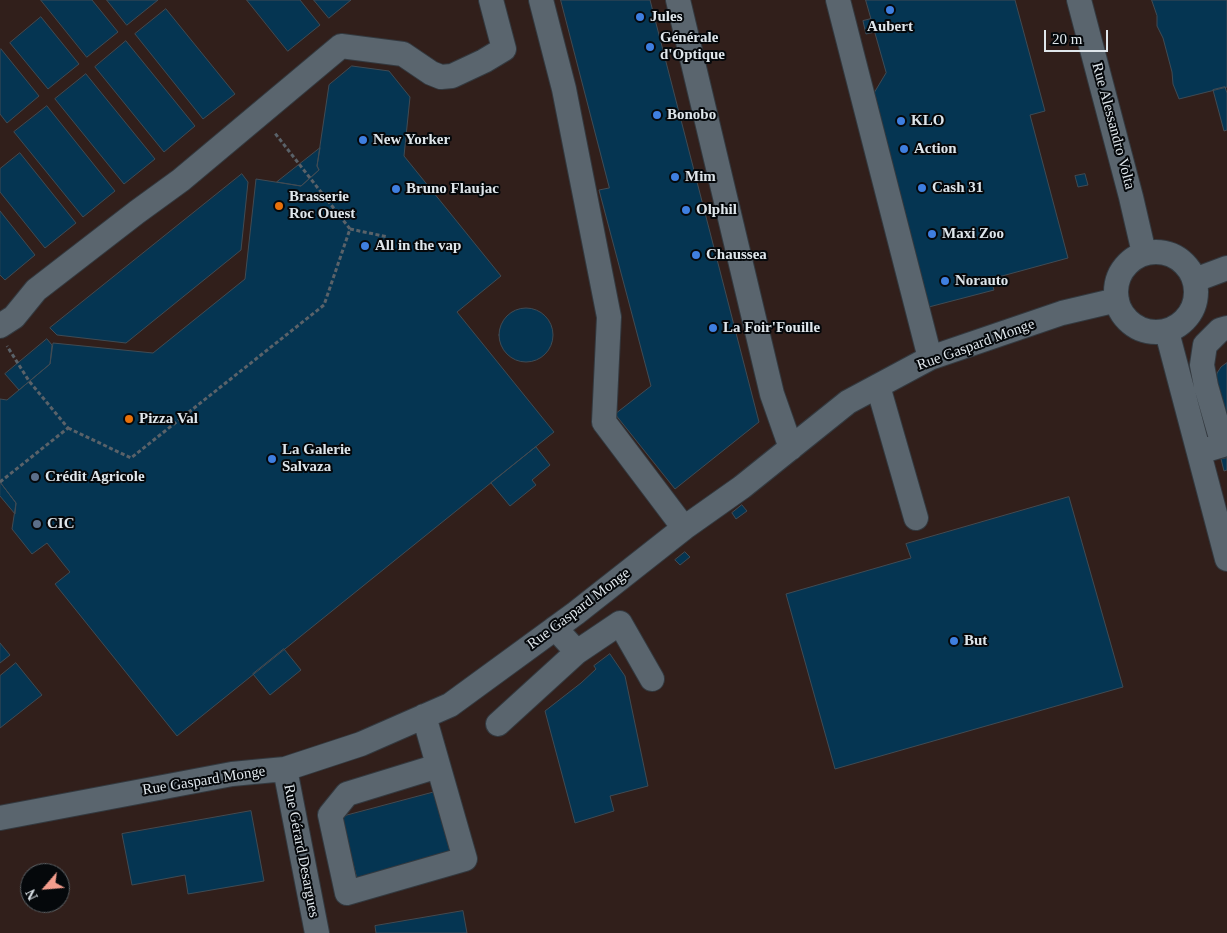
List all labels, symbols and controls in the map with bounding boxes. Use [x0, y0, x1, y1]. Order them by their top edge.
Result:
marker: Aubert [884, 4, 896, 16]
place label: Jules [650, 8, 683, 26]
marker: Jules [634, 11, 646, 23]
place label: Aubert [867, 18, 913, 36]
scale bar [1047, 20, 1111, 52]
place label: Générale d'Optique [660, 29, 725, 64]
text: 20 m [1052, 31, 1082, 47]
marker: Générale d'Optique [644, 41, 656, 53]
street label: Rue Alessandro Volta [1087, 61, 1139, 191]
place label: Bonobo [667, 106, 716, 124]
marker: Bonobo [651, 109, 663, 121]
place label: KLO [911, 112, 944, 130]
marker: KLO [895, 115, 907, 127]
place label: New Yorker [373, 131, 450, 149]
marker: New Yorker [357, 134, 369, 146]
place label: Action [914, 140, 956, 158]
marker: Action [898, 143, 910, 155]
place label: Mim [685, 168, 716, 186]
marker: Mim [669, 171, 681, 183]
place label: Cash 31 [932, 179, 983, 197]
place label: Bruno Flaujac [406, 180, 499, 198]
marker: Cash 31 [916, 182, 928, 194]
marker: Bruno Flaujac [390, 183, 402, 195]
place label: Brasserie Roc Ouest [289, 188, 355, 223]
marker: Brasserie Roc Ouest [273, 200, 285, 212]
place label: Olphil [696, 201, 737, 219]
marker: Olphil [680, 204, 692, 216]
place label: Maxi Zoo [942, 225, 1004, 243]
marker: Maxi Zoo [926, 228, 938, 240]
place label: All in the vap [375, 237, 461, 255]
marker: All in the vap [359, 240, 371, 252]
place label: Chaussea [706, 246, 767, 264]
marker: Chaussea [690, 249, 702, 261]
place label: Norauto [955, 272, 1008, 290]
marker: Norauto [939, 275, 951, 287]
street label: Rue Gaspard Monge [915, 315, 1037, 375]
place label: La Foir'Fouille [723, 319, 820, 337]
marker: La Foir'Fouille [707, 322, 719, 334]
place label: Pizza Val [139, 410, 198, 428]
marker: Pizza Val [123, 413, 135, 425]
place label: La Galerie Salvaza [282, 441, 351, 476]
marker: La Galerie Salvaza [266, 453, 278, 465]
place label: Crédit Agricole [45, 468, 145, 486]
marker: Crédit Agricole [29, 471, 41, 483]
place label: CIC [47, 515, 75, 533]
marker: CIC [31, 518, 43, 530]
street label: Rue Gaspard Monge [524, 564, 634, 654]
place label: But [964, 632, 987, 650]
marker: But [948, 635, 960, 647]
street label: Rue Gaspard Monge [141, 762, 267, 800]
street label: Rue Gérard Desargues [279, 783, 323, 919]
north arrow [20, 863, 70, 913]
text: N [23, 887, 41, 902]

